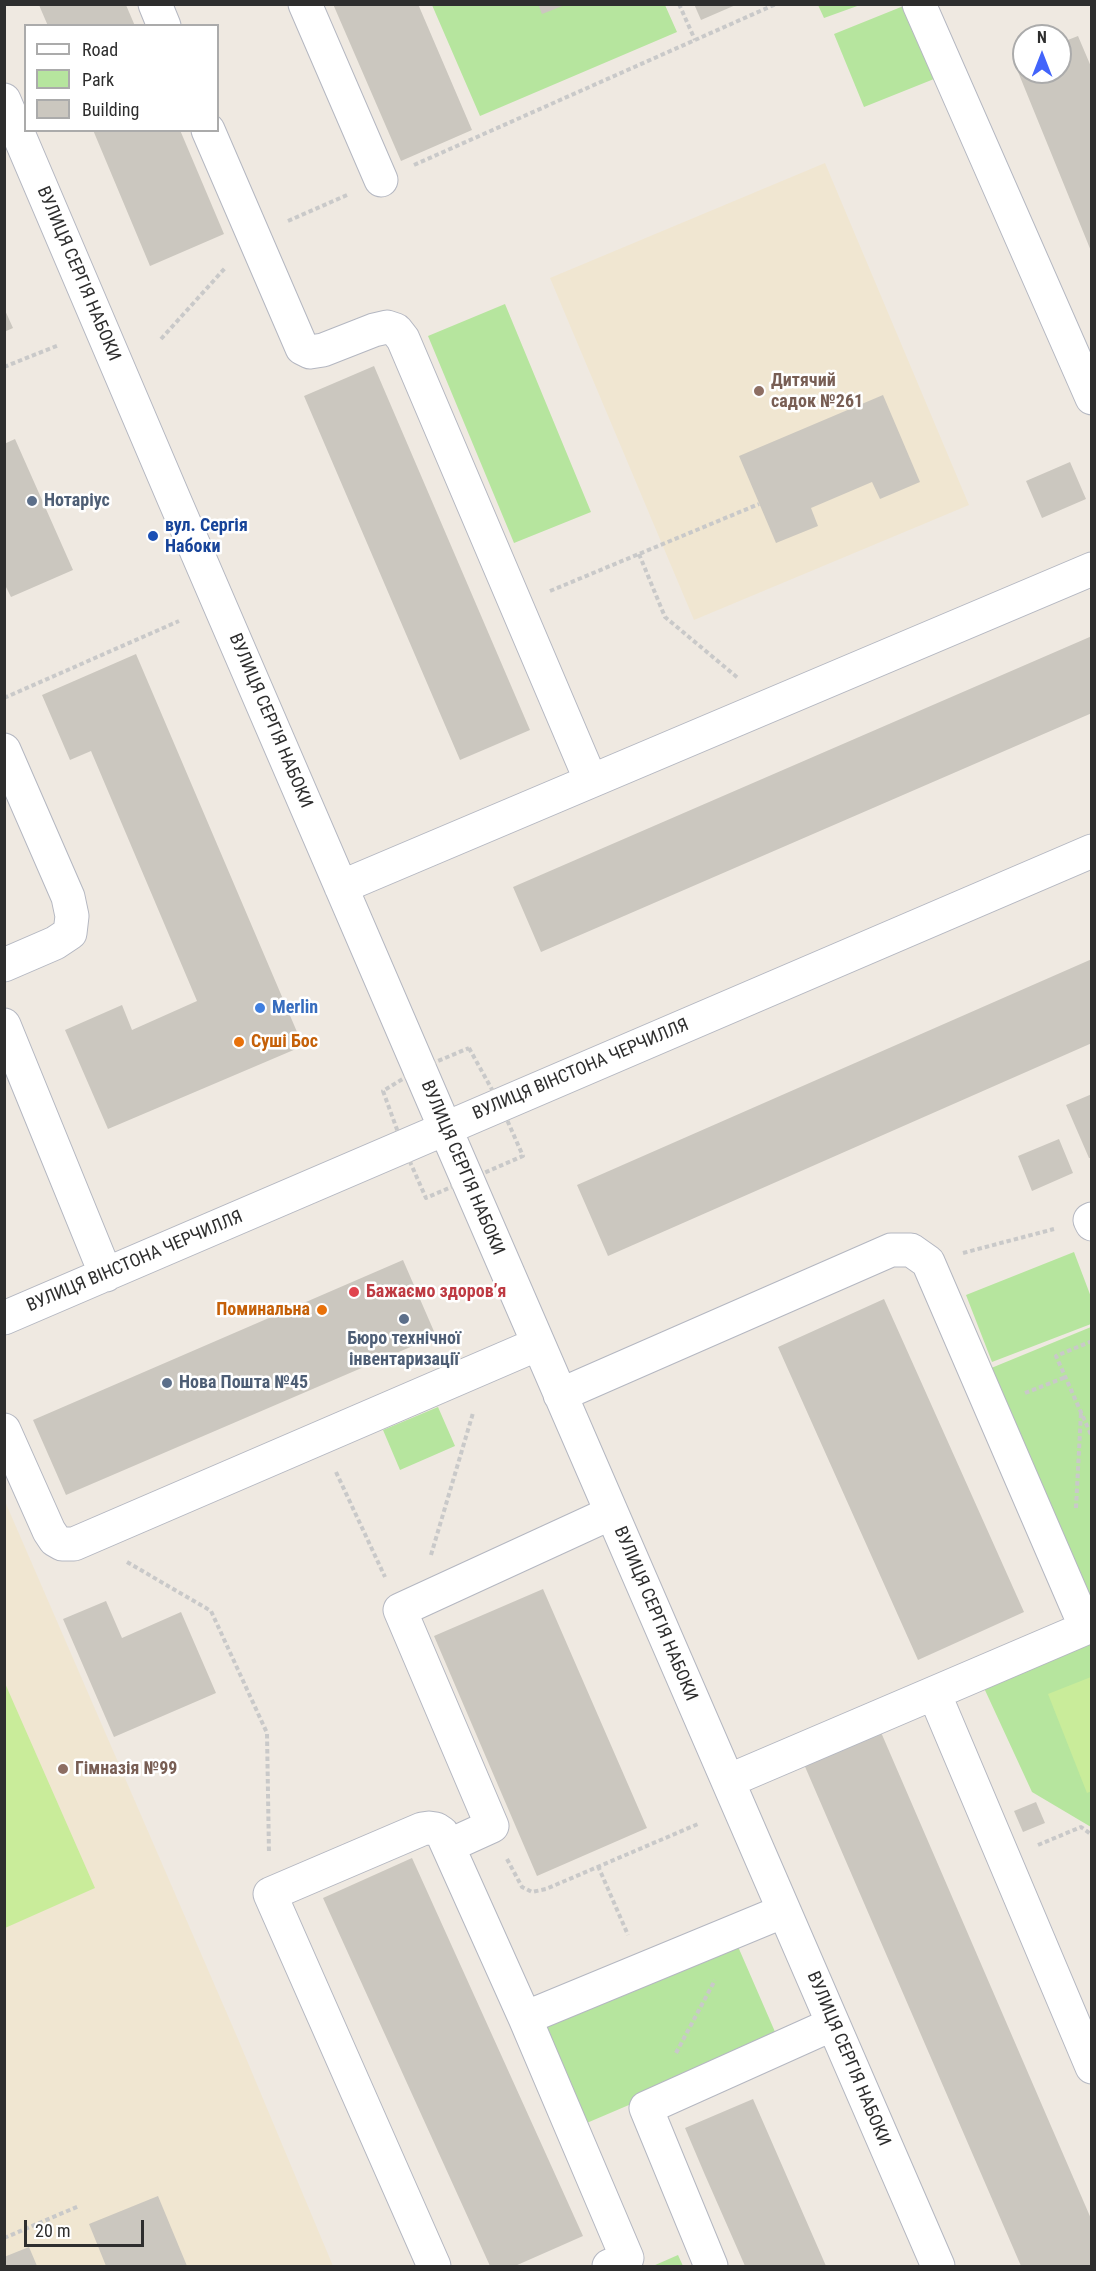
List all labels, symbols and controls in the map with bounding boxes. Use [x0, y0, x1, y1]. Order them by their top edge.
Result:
legend [24, 24, 219, 132]
north arrow [1012, 24, 1072, 84]
text: N [1037, 28, 1047, 47]
text: Road [82, 39, 118, 60]
text: Park [82, 69, 114, 90]
text: Building [82, 99, 139, 120]
street label: ВУЛИЦЯ СЕРГІЯ НАБОКИ [31, 184, 125, 364]
place label: Дитячий садок №261 [771, 370, 863, 412]
marker: Дитячий садок №261 [752, 384, 766, 398]
place label: Нотаріус [44, 490, 110, 512]
marker: Нотаріус [25, 494, 39, 508]
place label: вул. Сергія Набоки [165, 515, 248, 558]
marker: вул. Сергія Набоки [146, 529, 160, 543]
street label: ВУЛИЦЯ СЕРГІЯ НАБОКИ [223, 631, 317, 811]
place label: Merlin [272, 997, 318, 1019]
marker: Merlin [253, 1001, 267, 1015]
street label: ВУЛИЦЯ ВІНСТОНА ЧЕРЧИЛЛЯ [470, 1015, 692, 1125]
place label: Суші Бос [251, 1031, 318, 1053]
marker: Суші Бос [232, 1035, 246, 1049]
street label: ВУЛИЦЯ СЕРГІЯ НАБОКИ [415, 1078, 509, 1258]
street label: ВУЛИЦЯ ВІНСТОНА ЧЕРЧИЛЛЯ [24, 1207, 246, 1317]
place label: Бажаємо здоровʼя [366, 1281, 506, 1303]
marker: Бажаємо здоровʼя [347, 1285, 361, 1299]
place label: Поминальна [216, 1299, 310, 1321]
marker: Поминальна [315, 1303, 329, 1317]
marker: Бюро технічної інвентаризації [397, 1312, 411, 1326]
place label: Бюро технічної інвентаризації [347, 1328, 461, 1370]
place label: Нова Пошта №45 [179, 1372, 308, 1394]
marker: Нова Пошта №45 [160, 1376, 174, 1390]
street label: ВУЛИЦЯ СЕРГІЯ НАБОКИ [608, 1524, 702, 1704]
place label: Гімназія №99 [75, 1758, 177, 1780]
marker: Гімназія №99 [56, 1762, 70, 1776]
street label: ВУЛИЦЯ СЕРГІЯ НАБОКИ [801, 1969, 895, 2149]
scale bar [27, 2208, 147, 2246]
text: 20 m [35, 2220, 70, 2241]

